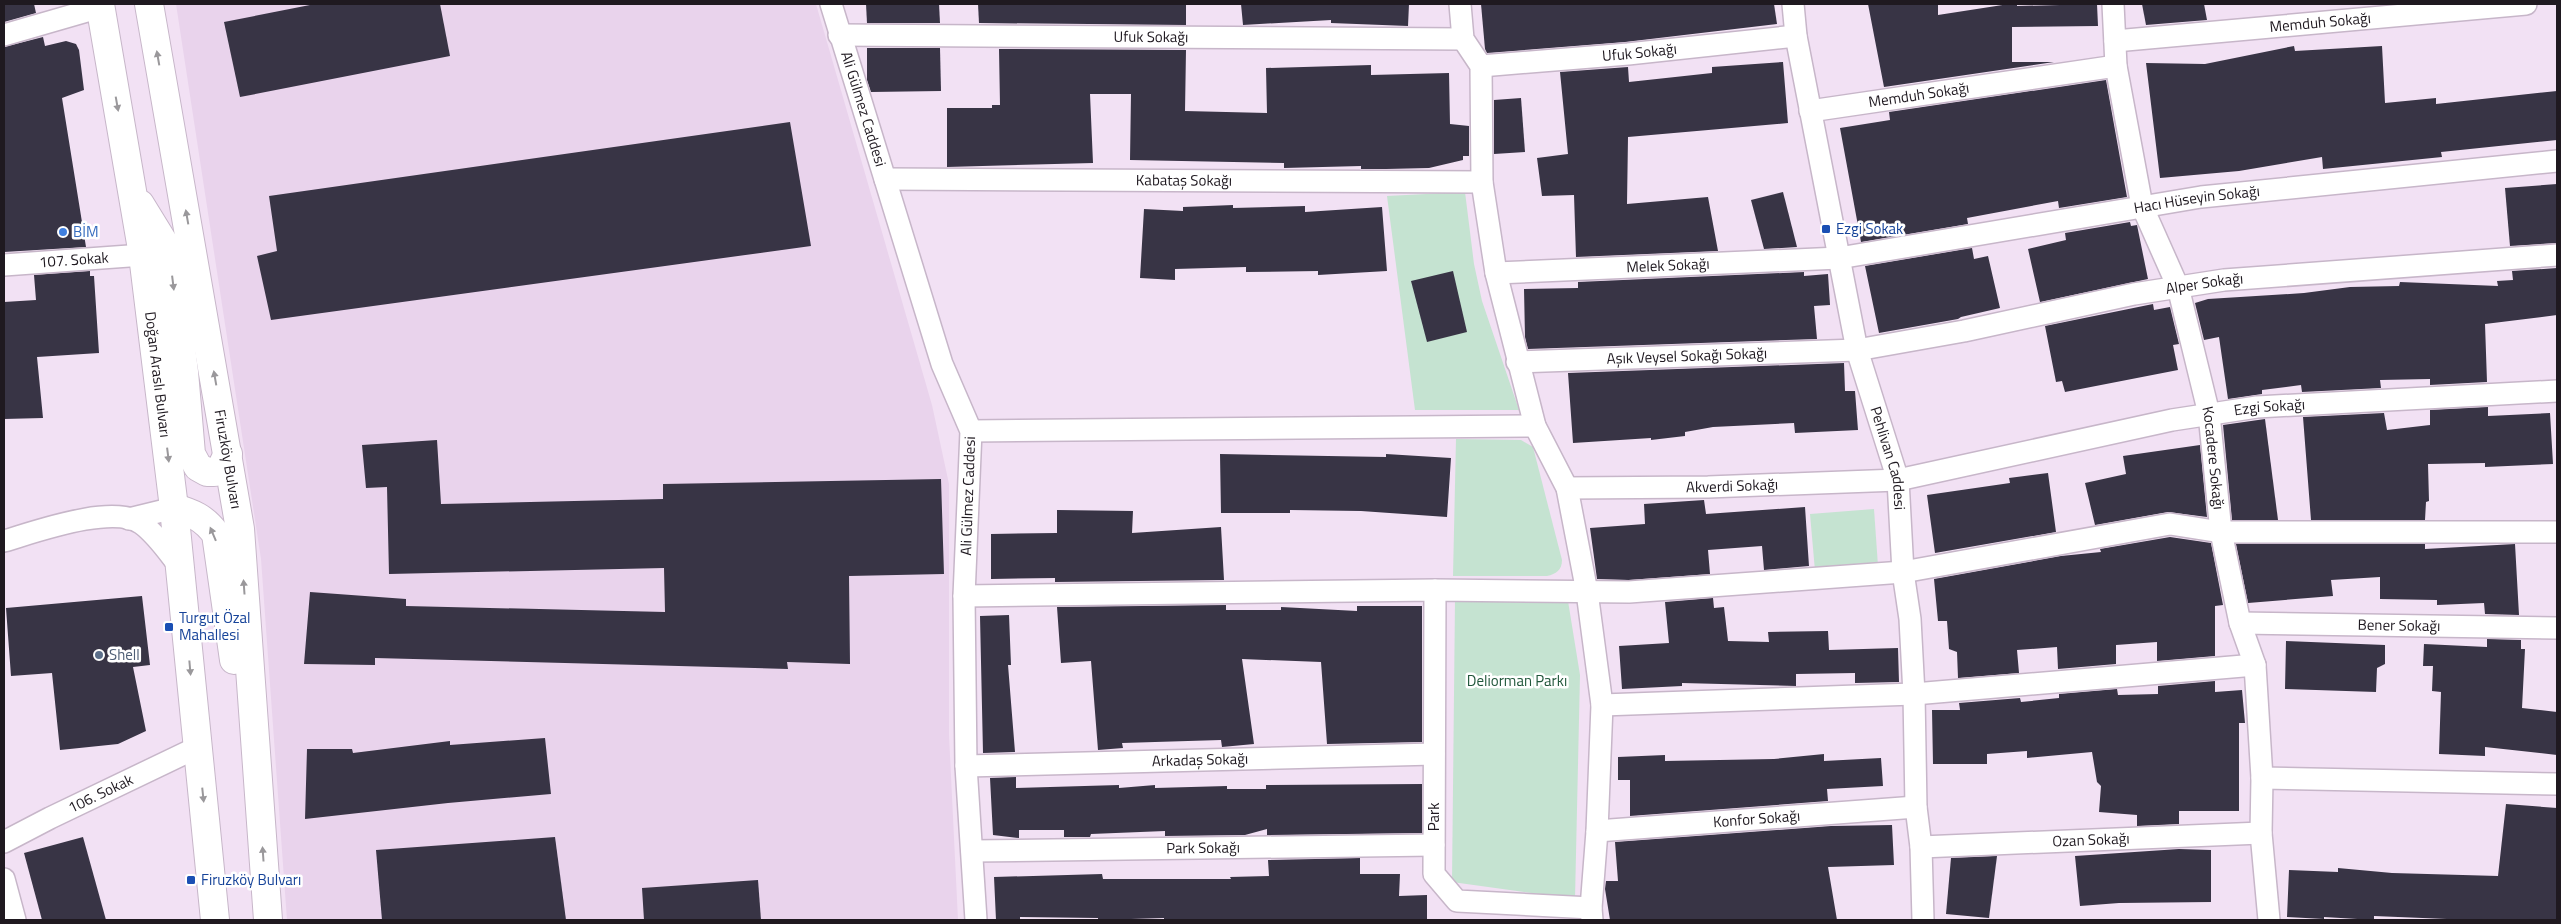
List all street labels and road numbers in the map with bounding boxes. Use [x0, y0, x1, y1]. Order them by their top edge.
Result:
street label: Memduh Sokağı [2268, 6, 2372, 38]
street label: Ufuk Sokağı [1114, 25, 1188, 48]
street label: Ufuk Sokağı [1601, 37, 1678, 67]
street label: Ali Gülmez Caddesi [835, 49, 892, 169]
street label: Memduh Sokağı [1867, 76, 1971, 113]
street label: Kabataş Sokağı [1136, 168, 1232, 192]
street label: Hacı Hüseyin Sokağı [2132, 179, 2261, 219]
street label: 107. Sokak [38, 246, 109, 273]
street label: Melek Sokağı [1626, 252, 1710, 278]
street label: Alper Sokağı [2164, 267, 2244, 300]
street label: Doğan Araslı Bulvarı [139, 310, 177, 439]
street label: Aşık Veysel Sokağı Sokağı [1606, 341, 1768, 370]
street label: Ezgi Sokağı [2232, 392, 2305, 421]
street label: Pehlivan Caddesi [1864, 403, 1912, 511]
street label: Kocadere Sokağı [2197, 404, 2231, 511]
street label: Firuzköy Bulvarı [208, 408, 248, 511]
street label: Ali Gülmez Caddesi [954, 436, 981, 556]
street label: Akverdi Sokağı [1686, 472, 1778, 498]
street label: Bener Sokağı [2357, 613, 2441, 637]
street label: Arkadaş Sokağı [1151, 747, 1248, 772]
street label: 106. Sokak [64, 768, 137, 819]
street label: Park [1422, 803, 1445, 831]
street label: Konfor Sokağı [1712, 804, 1801, 833]
street label: Ozan Sokağı [2052, 826, 2130, 853]
street label: Park Sokağı [1166, 836, 1240, 859]

